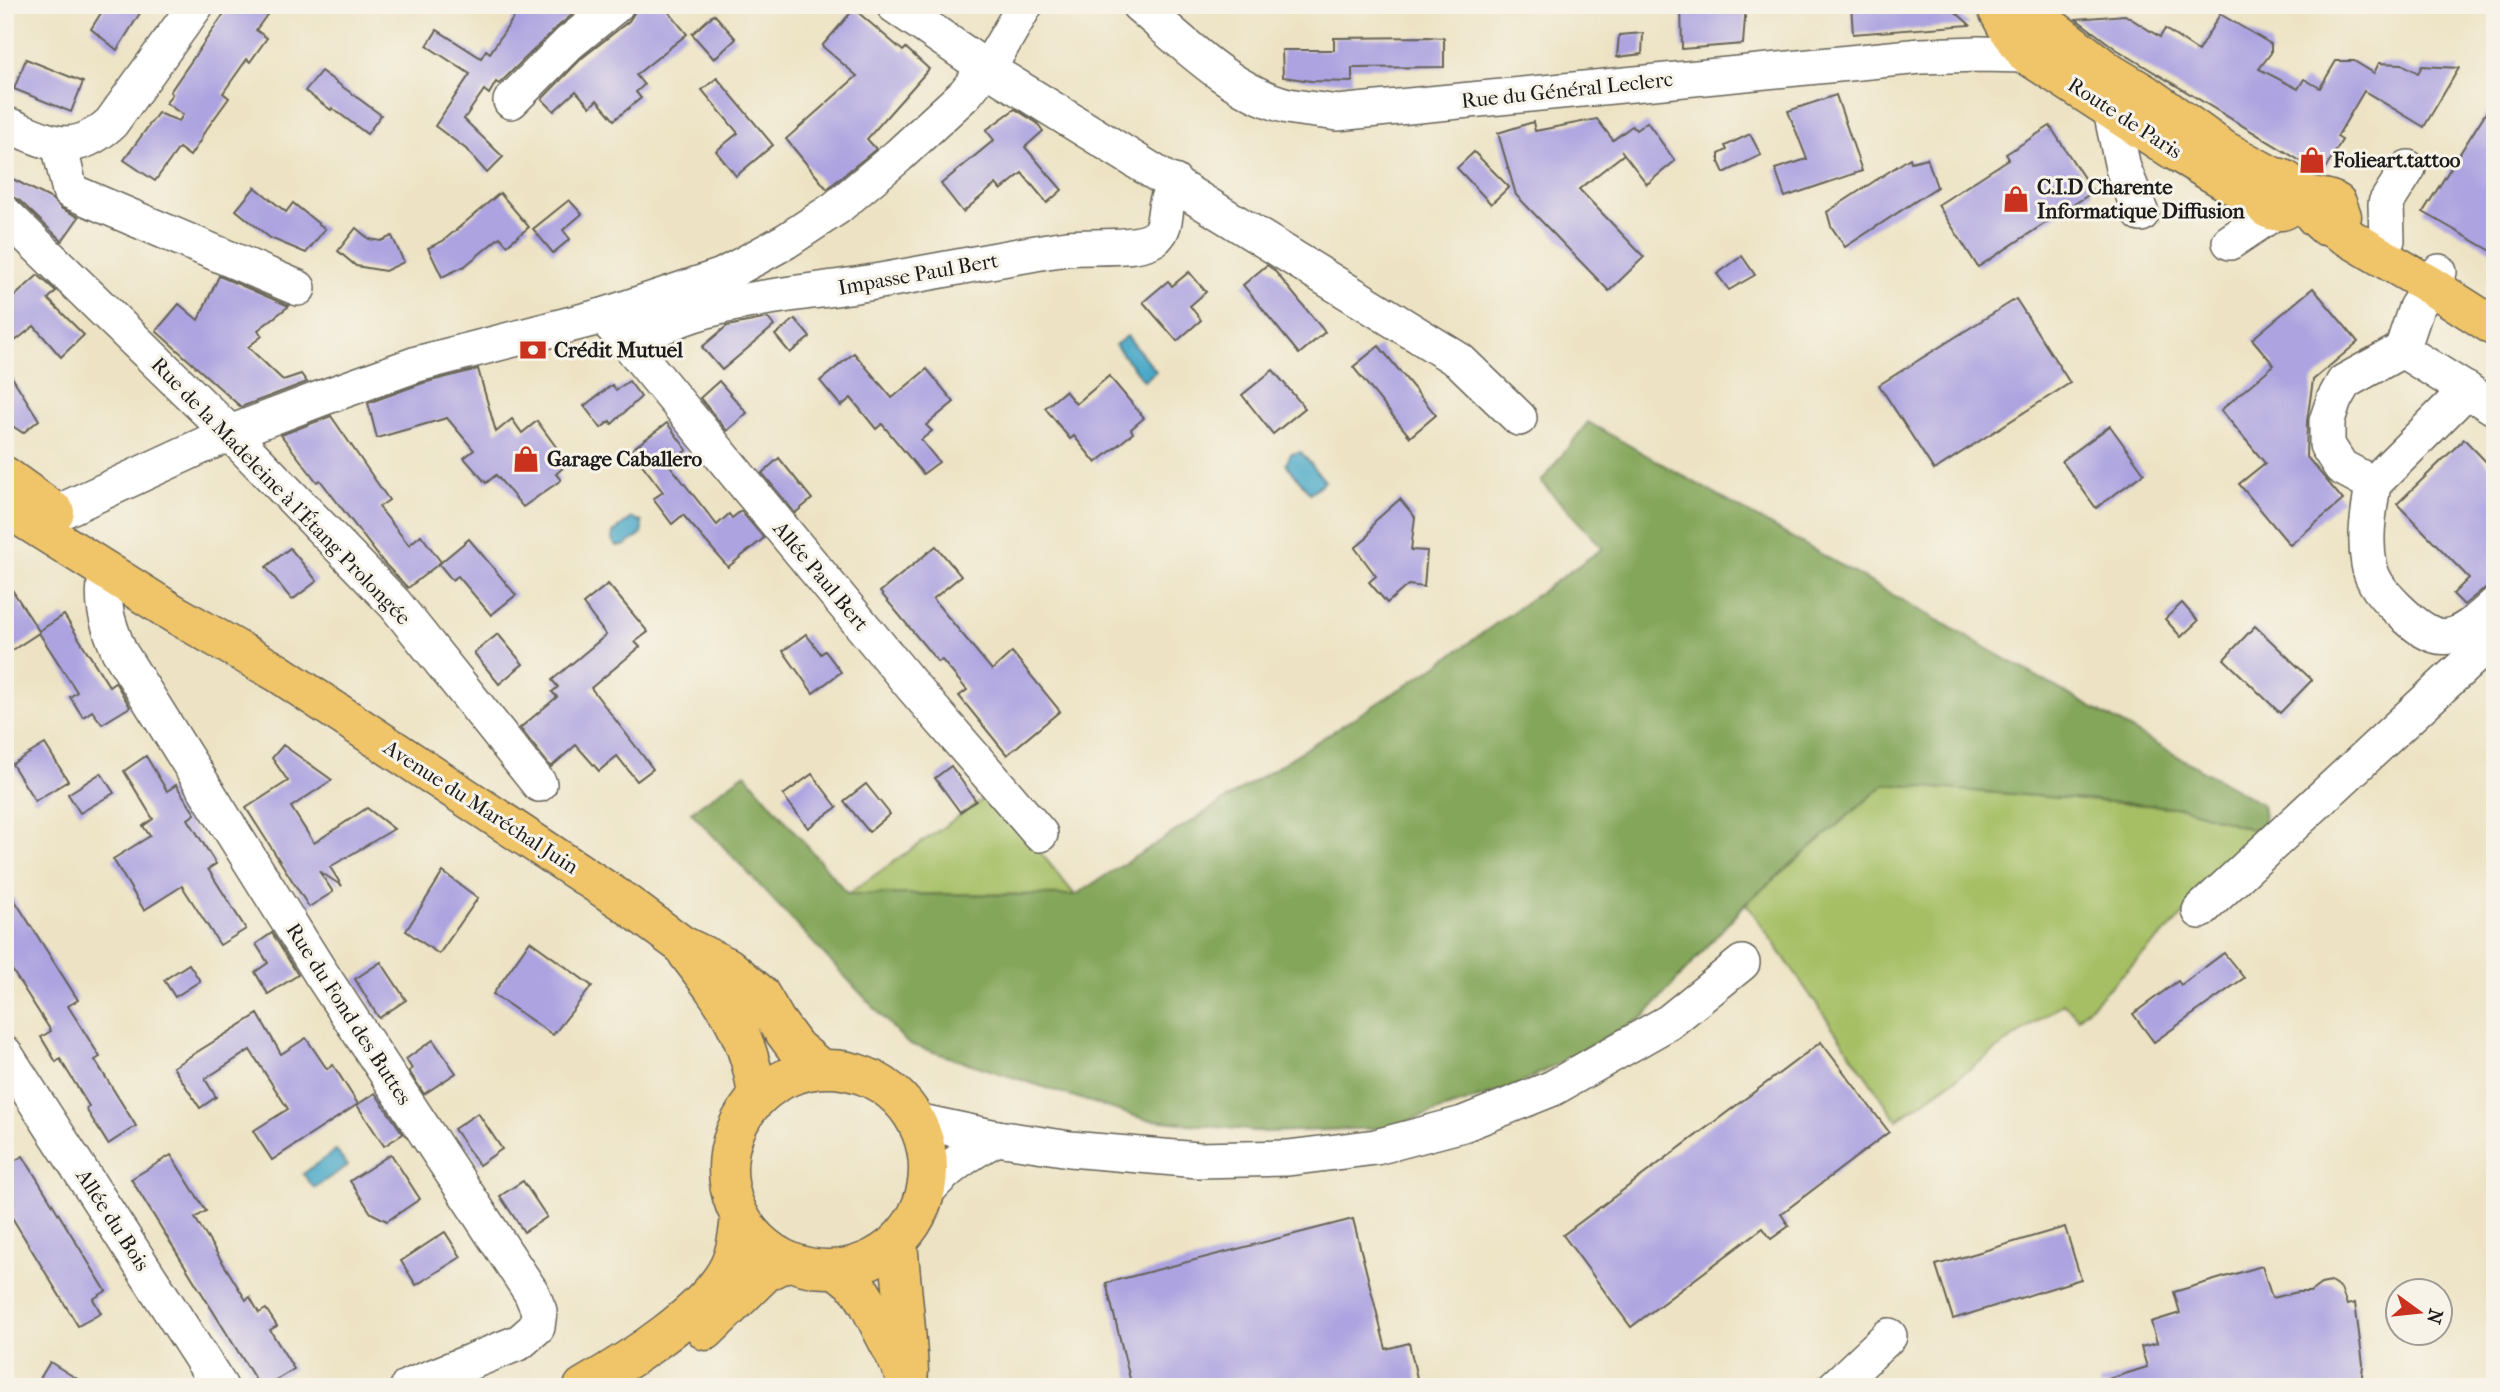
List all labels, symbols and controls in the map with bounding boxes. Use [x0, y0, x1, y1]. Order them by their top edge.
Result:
street label: Rue du Général Leclerc [1460, 67, 1674, 113]
street label: Route de Paris [2064, 72, 2187, 164]
shop icon: Folieart.tattoo [2297, 145, 2327, 175]
place label: Folieart.tattoo [2332, 148, 2461, 172]
place label: C.I.D Charente Informatique Diffusion [2037, 175, 2245, 223]
shop icon: C.I.D Charente Informatique Diffusion [2001, 184, 2031, 214]
street label: Impasse Paul Bert [836, 248, 1000, 300]
bank icon: Crédit Mutuel [518, 335, 548, 365]
place label: Crédit Mutuel [554, 338, 683, 362]
street label: Rue de la Madeleine à l'Étang Prolongée [146, 352, 416, 630]
shop icon: Garage Caballero [511, 444, 541, 474]
place label: Garage Caballero [547, 447, 703, 471]
street label: Allée Paul Bert [768, 516, 874, 636]
street label: Avenue du Maréchal Juin [378, 735, 583, 879]
street label: Rue du Fond des Buttes [281, 919, 417, 1110]
street label: Allée du Bois [71, 1164, 155, 1275]
north arrow [2384, 1276, 2454, 1346]
text: N [2422, 1306, 2447, 1327]

